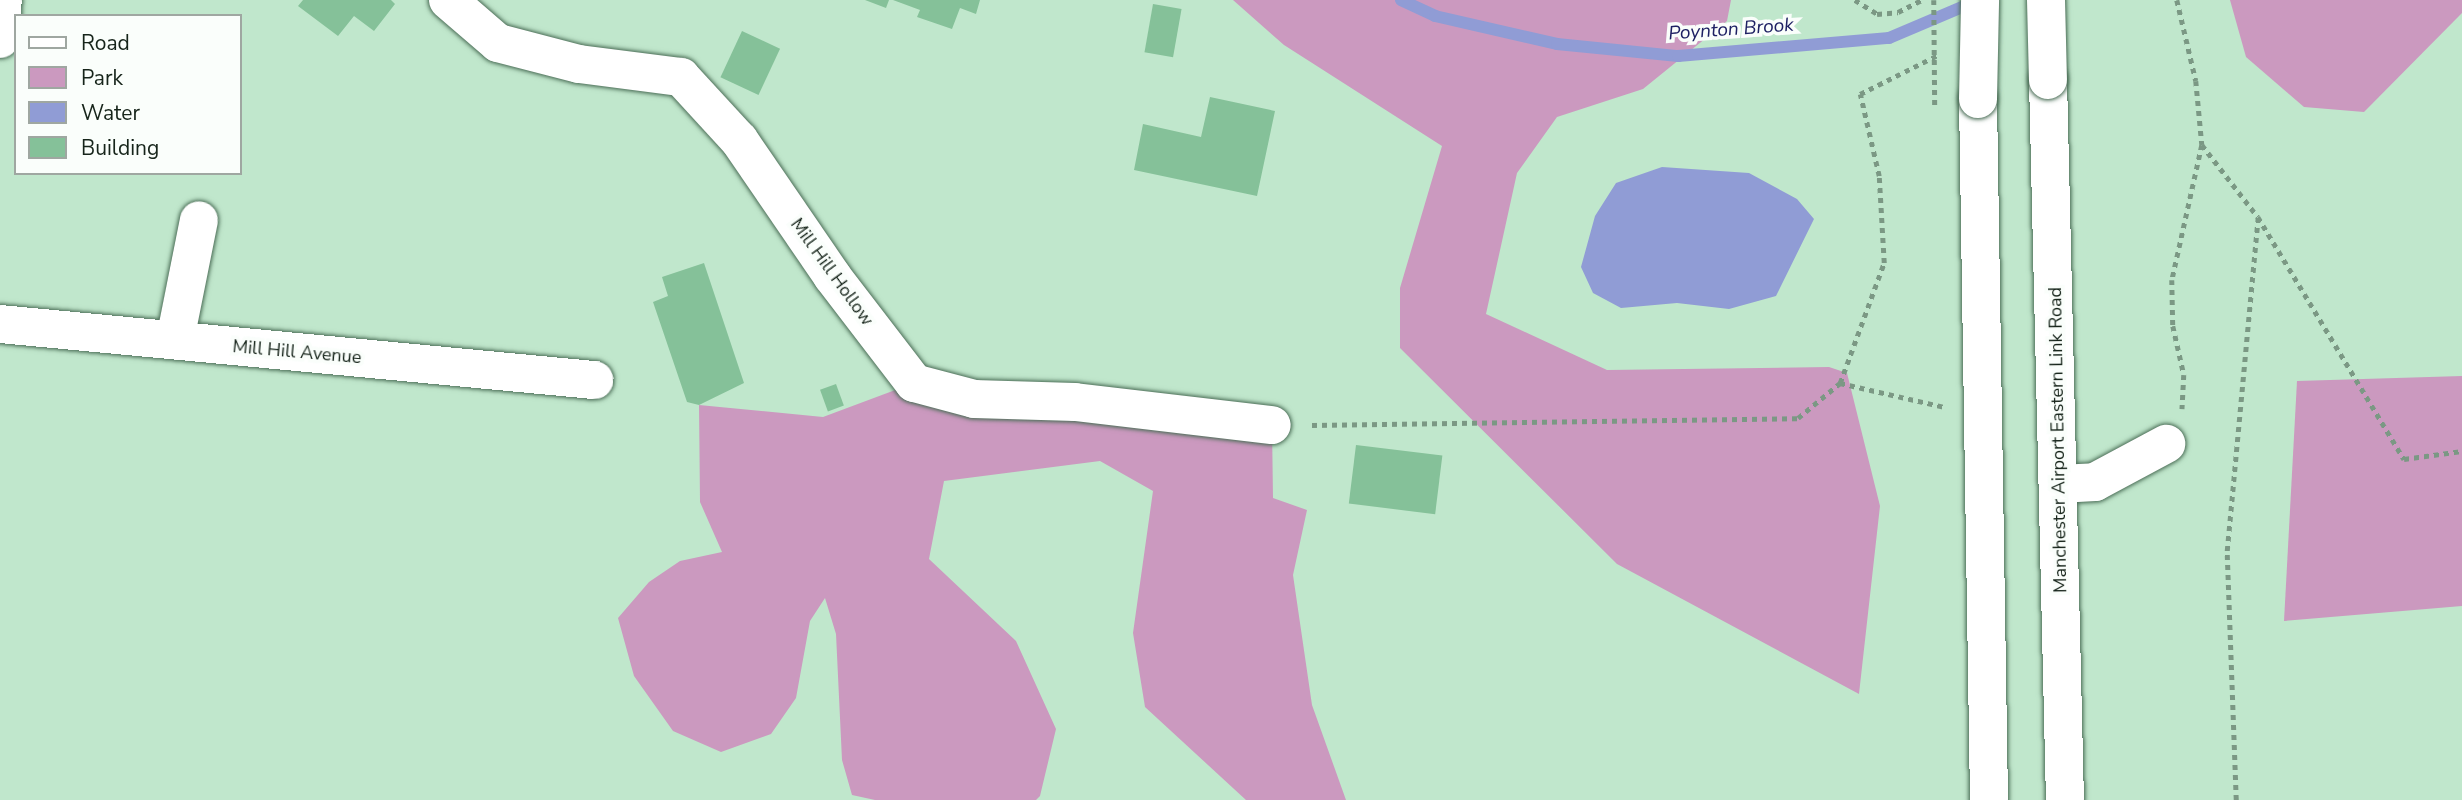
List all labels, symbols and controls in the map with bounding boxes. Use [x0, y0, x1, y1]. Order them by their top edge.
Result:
legend [14, 14, 242, 175]
water label: Poynton Brook [1668, 14, 1794, 46]
text: Road [81, 29, 130, 57]
text: Park [81, 64, 123, 92]
text: Water [81, 99, 140, 127]
text: Building [81, 134, 159, 162]
street label: Mill Hill Hollow [786, 214, 878, 330]
street label: Manchester Airport Eastern Link Road [2045, 287, 2071, 593]
street label: Mill Hill Avenue [232, 336, 362, 368]

